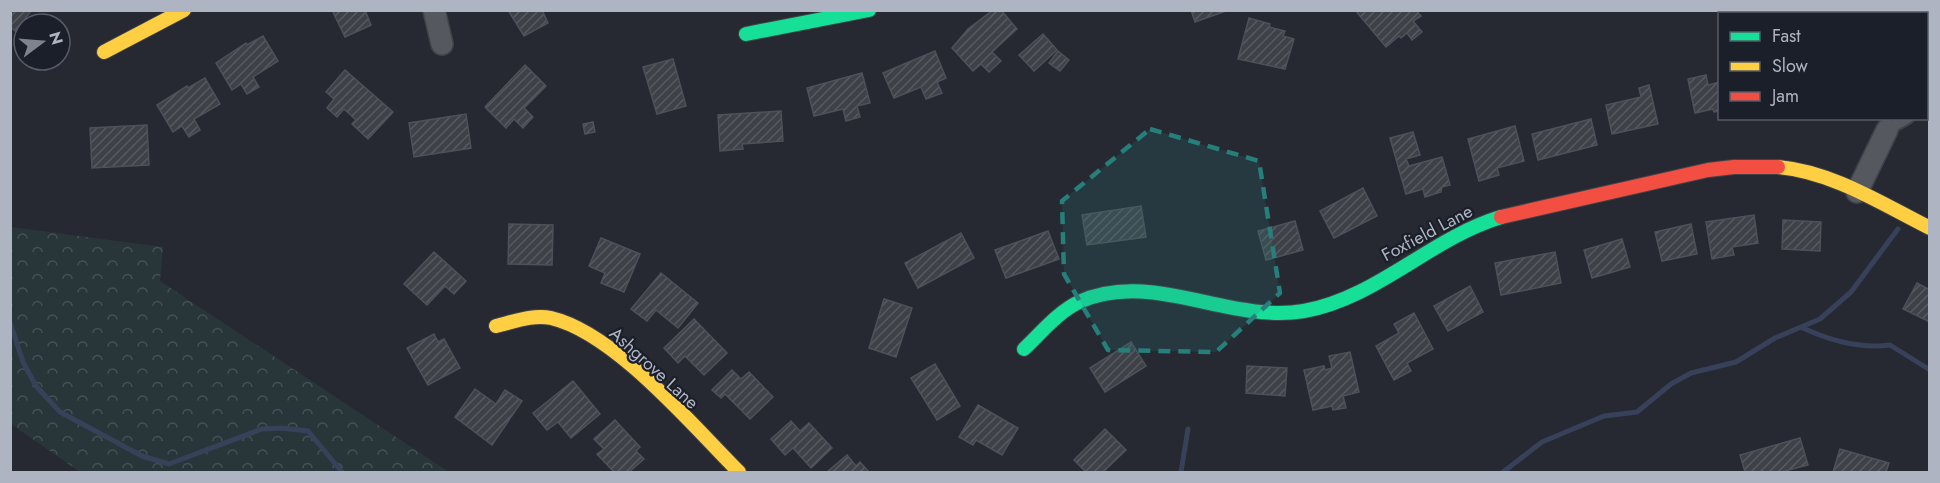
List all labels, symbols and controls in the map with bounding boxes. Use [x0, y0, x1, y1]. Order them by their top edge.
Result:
north arrow [12, 12, 72, 72]
legend [1718, 12, 1928, 120]
text: Fast [1772, 23, 1801, 49]
text: N [43, 29, 69, 47]
text: Slow [1772, 53, 1809, 79]
text: Jam [1770, 83, 1799, 109]
street label: Foxfield Lane [1377, 198, 1477, 268]
street label: Ashgrove Lane [604, 321, 704, 415]

